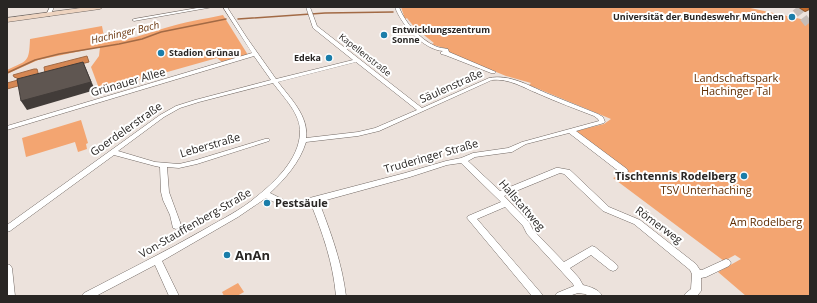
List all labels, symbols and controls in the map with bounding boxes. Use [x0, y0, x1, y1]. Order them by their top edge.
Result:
place label: Universität der Bundeswehr München [613, 10, 784, 23]
marker: Universität der Bundeswehr München [787, 12, 797, 22]
water label: Hachinger Bach [89, 17, 161, 47]
place label: Entwicklungszentrum Sonne [392, 23, 490, 46]
street label: Kapellenstraße [336, 30, 394, 79]
marker: Entwicklungszentrum Sonne [379, 30, 389, 40]
place label: Stadion Grünau [169, 46, 239, 59]
marker: Stadion Grünau [156, 48, 166, 58]
place label: Edeka [294, 51, 321, 64]
marker: Edeka [324, 53, 334, 63]
street label: Grünauer Allee [89, 64, 167, 99]
street label: Säulenstraße [417, 65, 485, 106]
park label: Landschaftspark Hachinger Tal [694, 70, 779, 98]
street label: Goerdelerstraße [87, 98, 165, 159]
street label: Leberstraße [178, 129, 242, 160]
street label: Truderinger Straße [382, 135, 480, 176]
place label: Tischtennis Rodelberg [615, 168, 737, 183]
marker: Tischtennis Rodelberg [739, 171, 749, 181]
street label: Hallstattweg [496, 176, 549, 234]
park label: TSV Unterhaching [660, 182, 752, 197]
street label: Von-Stauffenberg-Straße [136, 184, 254, 261]
place label: Pestsäule [275, 195, 328, 210]
marker: Pestsäule [262, 198, 272, 208]
street label: Römerweg [633, 202, 686, 247]
park label: Am Rodelberg [730, 214, 802, 229]
place label: AnAn [235, 246, 270, 264]
marker: AnAn [222, 250, 232, 260]

